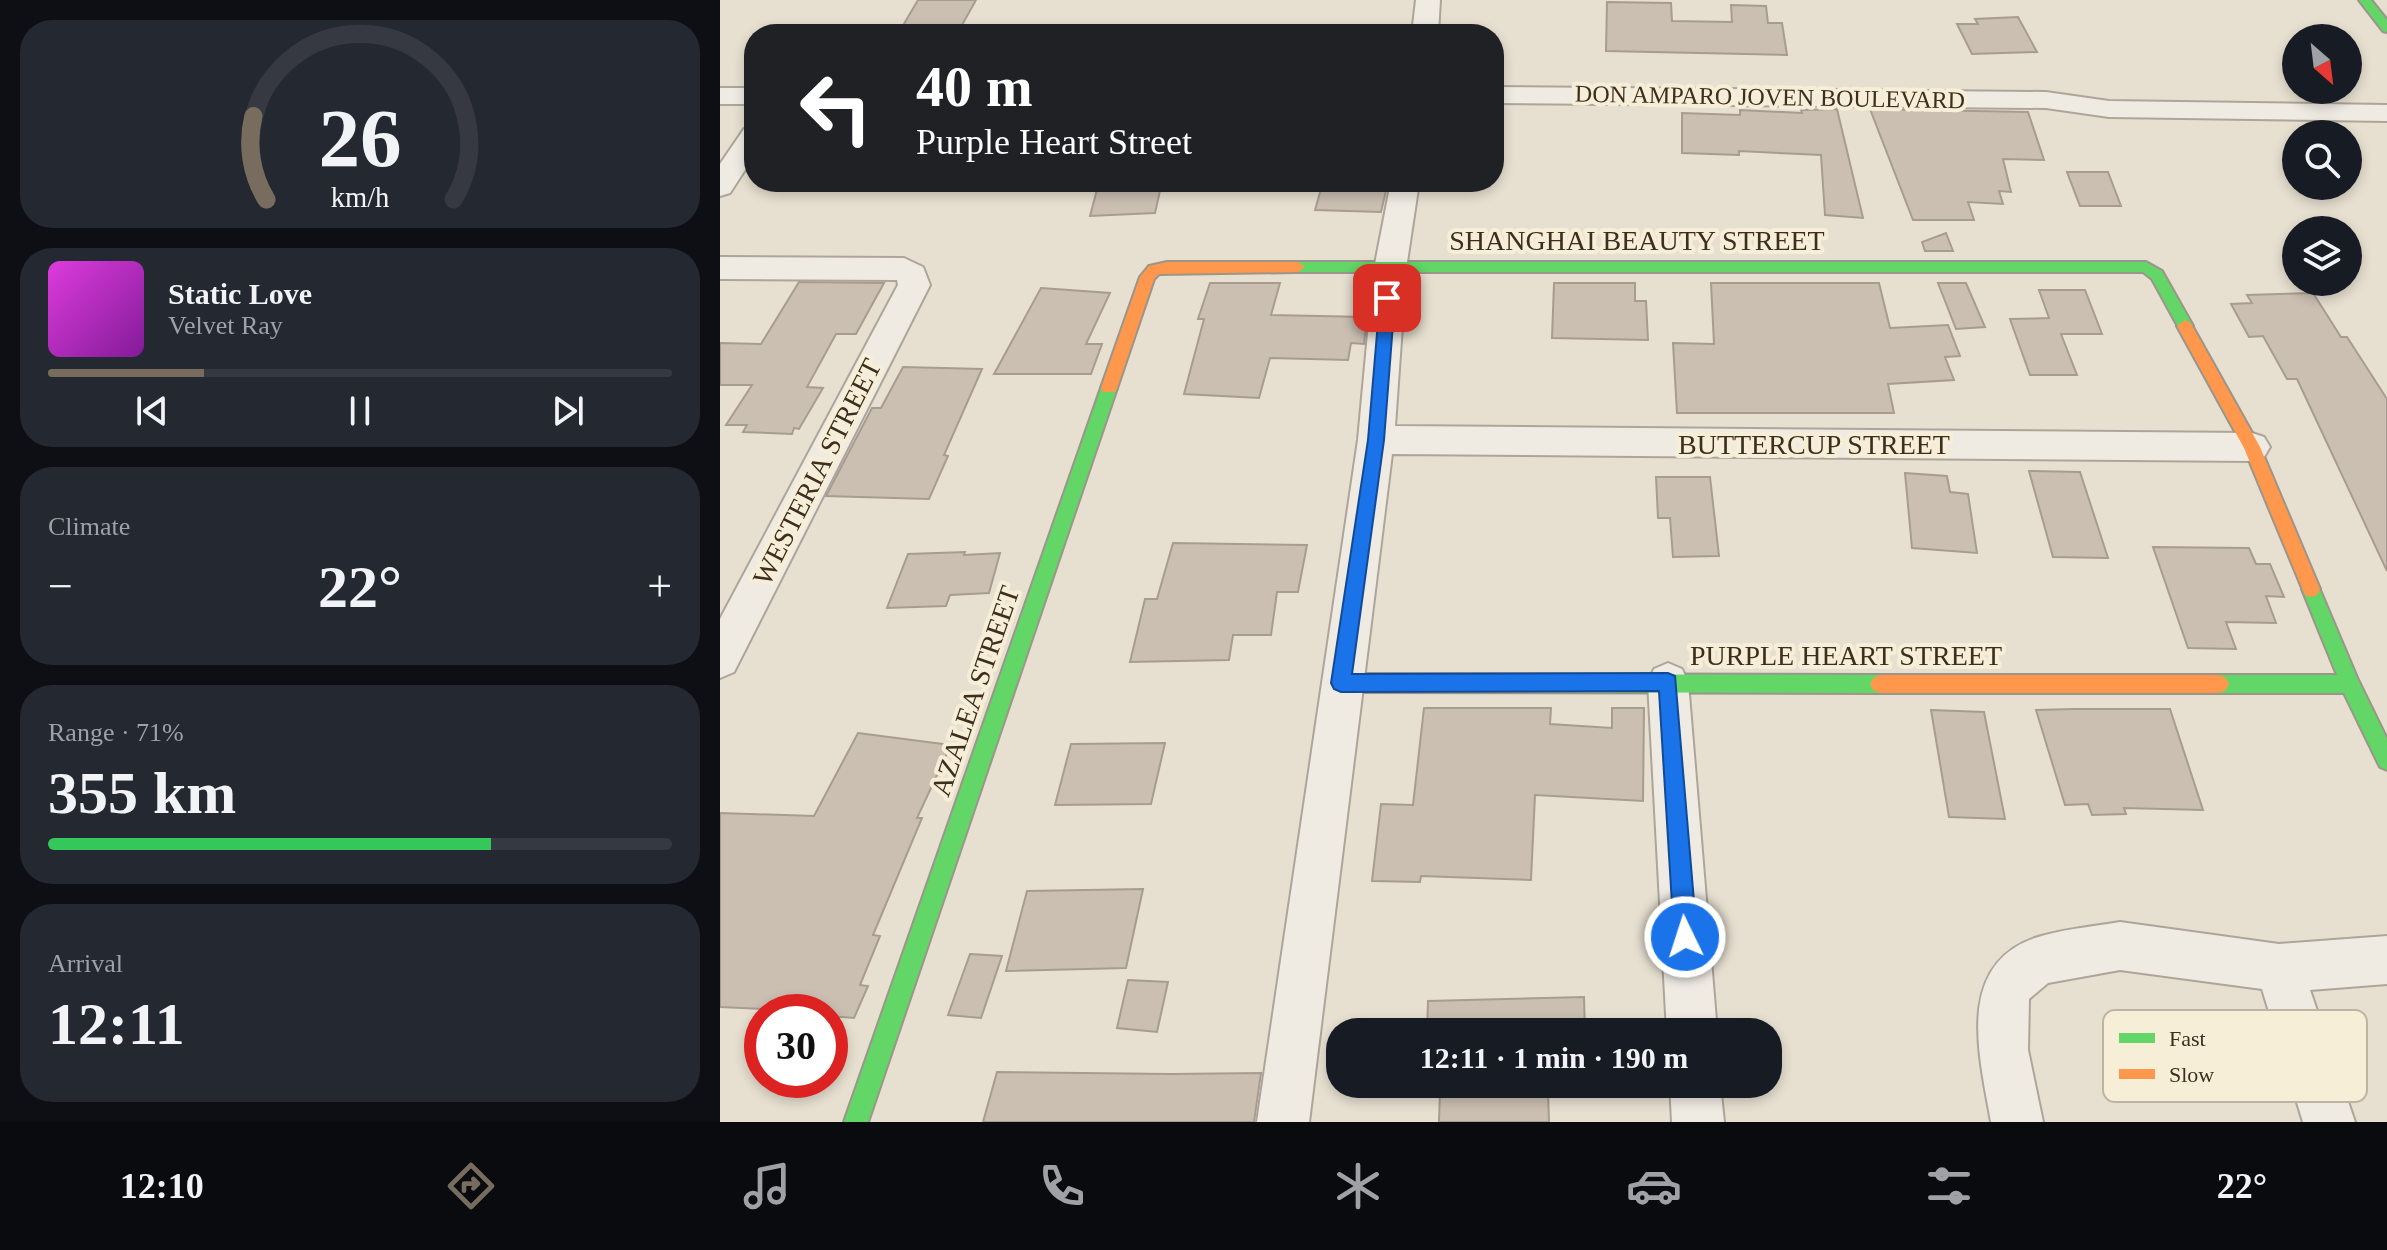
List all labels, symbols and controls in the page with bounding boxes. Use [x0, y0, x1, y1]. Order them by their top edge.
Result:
north arrow [2282, 24, 2362, 104]
map controls [2282, 24, 2362, 296]
icon: left [784, 56, 888, 160]
text: 40 m [916, 56, 1033, 118]
street label: DON AMPARO JOVEN BOULEVARD [1575, 81, 1965, 113]
text: 26 [318, 92, 402, 184]
button: search [2282, 120, 2362, 200]
text: Purple Heart Street [916, 122, 1192, 162]
text: km/h [331, 182, 389, 213]
button: layers [2282, 216, 2362, 296]
street label: SHANGHAI BEAUTY STREET [1449, 225, 1825, 256]
pin [1353, 264, 1421, 332]
icon: arrive [1365, 276, 1409, 320]
text: Static Love [168, 277, 312, 310]
text: Velvet Ray [168, 311, 283, 340]
street label: WESTERIA STREET [747, 354, 887, 590]
icon: previous [130, 389, 174, 433]
icon: pause [338, 389, 382, 433]
icon: next [546, 389, 590, 433]
street label: BUTTERCUP STREET [1678, 429, 1950, 460]
text: Climate [48, 512, 130, 541]
text: 22° [318, 554, 402, 620]
text: − [48, 562, 73, 611]
text: + [647, 562, 672, 611]
street label: AZALEA STREET [925, 582, 1025, 800]
street label: PURPLE HEART STREET [1690, 640, 2002, 671]
text: Range · 71% [48, 718, 184, 747]
text: 355 km [48, 760, 236, 826]
position arrow [1643, 895, 1727, 979]
text: Arrival [48, 949, 123, 978]
text: 12:11 [48, 991, 185, 1057]
speed limit sign: 30 [744, 994, 848, 1098]
legend [2103, 1010, 2367, 1102]
text: Fast [2169, 1026, 2206, 1051]
text: 12:11 · 1 min · 190 m [1420, 1041, 1688, 1074]
text: Slow [2169, 1062, 2214, 1087]
icon: directions [443, 1158, 499, 1214]
icon: music [739, 1158, 795, 1214]
icon: phone [1034, 1158, 1090, 1214]
icon: climate [1330, 1158, 1386, 1214]
icon: car [1626, 1158, 1682, 1214]
icon: filters [1921, 1158, 1977, 1214]
text: 12:10 [120, 1166, 204, 1206]
text: 22° [2217, 1166, 2267, 1206]

